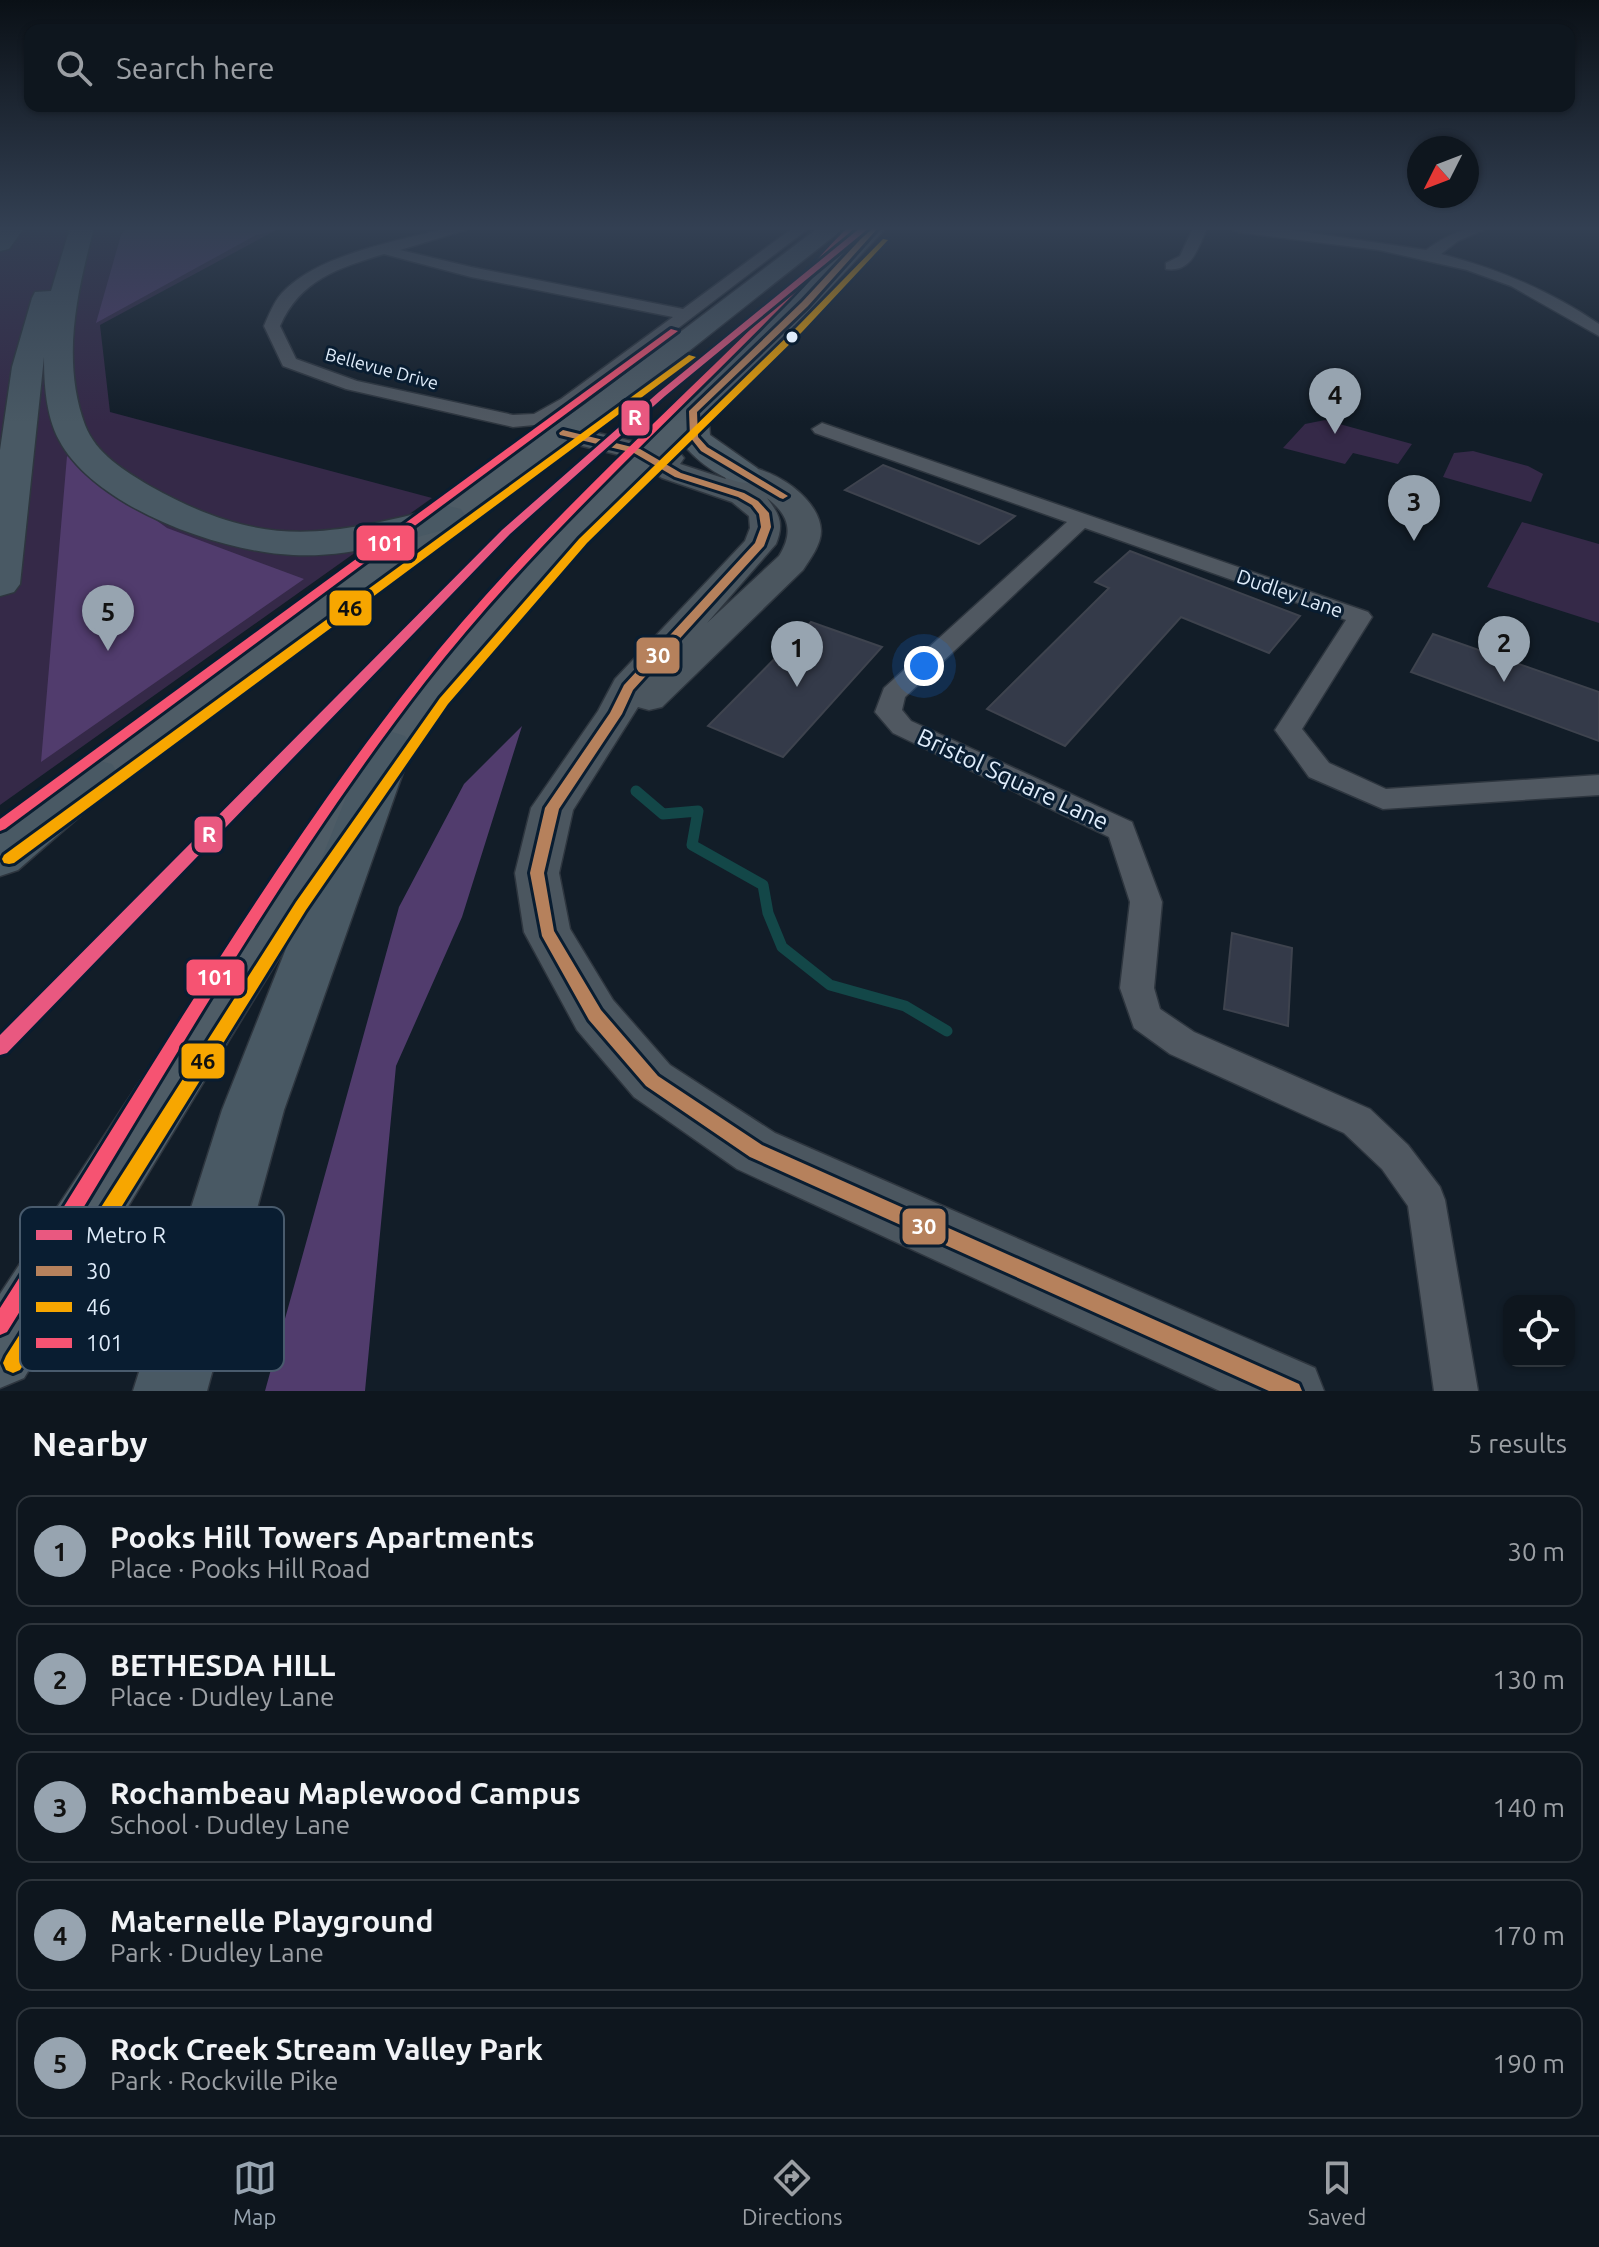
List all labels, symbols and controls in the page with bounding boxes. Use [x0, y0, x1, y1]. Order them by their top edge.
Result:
search box [24, 24, 1575, 112]
icon: search [52, 46, 96, 90]
text: Search here [116, 51, 275, 85]
north arrow [1407, 136, 1479, 208]
unlabelled marker [784, 329, 800, 345]
street label: Bellevue Drive [323, 343, 441, 393]
pin: 4 [1309, 368, 1361, 434]
line badge: R [620, 399, 651, 437]
text: R [628, 404, 642, 429]
pin: 3 [1388, 475, 1440, 541]
line badge: 101 [355, 524, 416, 562]
text: 101 [366, 530, 404, 555]
street label: Dudley Lane [1234, 564, 1346, 622]
pin: 5 [82, 585, 134, 651]
line badge: 46 [328, 589, 373, 627]
text: 46 [338, 595, 362, 620]
pin: 2 [1478, 616, 1530, 682]
pin: 1 [771, 621, 823, 687]
line badge: 30 [635, 636, 681, 675]
text: 30 [646, 642, 670, 667]
your location [904, 646, 944, 686]
street label: Bristol Square Lane [913, 723, 1113, 835]
line badge: R [193, 815, 224, 854]
text: R [202, 821, 216, 846]
line badge: 101 [185, 958, 246, 997]
text: 101 [196, 964, 234, 989]
line badge: 46 [180, 1042, 226, 1080]
text: 46 [191, 1048, 215, 1073]
legend [20, 1207, 284, 1371]
line badge: 30 [901, 1207, 947, 1246]
text: 30 [912, 1213, 936, 1238]
text: Metro R [86, 1222, 166, 1247]
text: 30 [86, 1258, 111, 1283]
text: 46 [86, 1294, 111, 1319]
map controls [1503, 1295, 1575, 1367]
button: locate [1503, 1295, 1575, 1367]
text: 101 [86, 1330, 123, 1355]
text: Nearby [32, 1424, 147, 1462]
text: 5 results [1468, 1429, 1567, 1458]
text: Pooks Hill Towers Apartments [110, 1520, 534, 1554]
text: 1 [53, 1537, 67, 1566]
text: 30 m [1507, 1537, 1565, 1566]
text: Place · Pooks Hill Road [110, 1554, 370, 1583]
text: BETHESDA HILL [110, 1648, 336, 1682]
text: 2 [53, 1665, 67, 1694]
text: 130 m [1493, 1665, 1565, 1694]
text: Place · Dudley Lane [110, 1682, 334, 1711]
text: Rochambeau Maplewood Campus [110, 1776, 581, 1810]
text: 3 [53, 1793, 67, 1822]
text: 140 m [1493, 1793, 1565, 1822]
text: School · Dudley Lane [110, 1810, 350, 1839]
text: Maternelle Playground [110, 1904, 433, 1938]
text: 4 [53, 1921, 67, 1950]
text: 170 m [1493, 1921, 1565, 1950]
text: Park · Dudley Lane [110, 1938, 324, 1967]
text: Rock Creek Stream Valley Park [110, 2032, 543, 2066]
text: 5 [53, 2049, 67, 2078]
text: 190 m [1493, 2049, 1565, 2078]
text: Park · Rockville Pike [110, 2066, 338, 2095]
tab: Map [233, 2156, 277, 2229]
tab: Directions [742, 2156, 842, 2229]
tab: Saved [1308, 2156, 1366, 2229]

